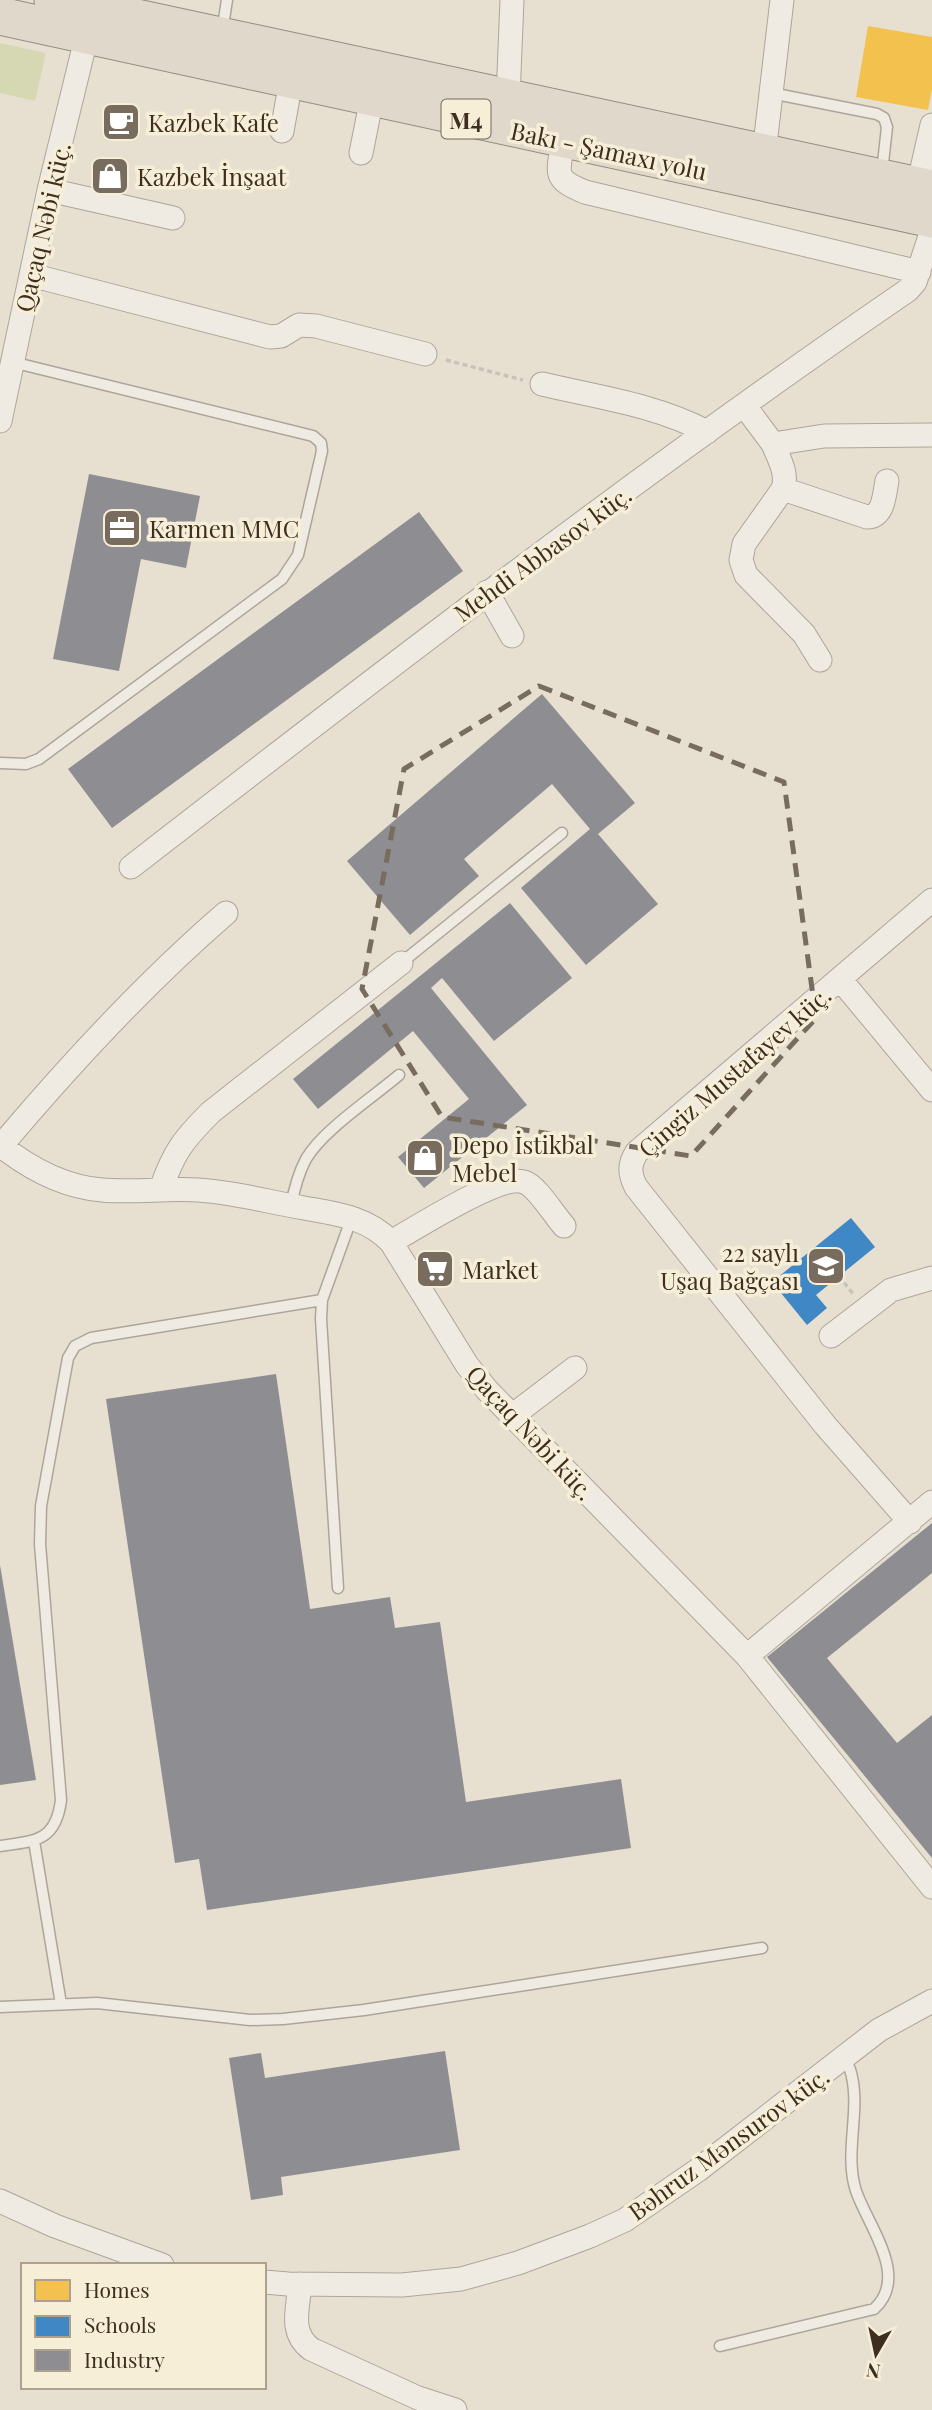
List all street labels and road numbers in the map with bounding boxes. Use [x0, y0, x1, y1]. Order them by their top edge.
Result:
road number: M4 [442, 100, 490, 138]
street label: Bakı - Şamaxı yolu [508, 114, 710, 186]
street label: Qaçaq Nəbi küç. [7, 139, 77, 315]
street label: Mehdi Abbasov küç. [447, 478, 637, 628]
street label: Çingiz Mustafayev küç. [631, 978, 837, 1164]
street label: Qaçaq Nəbi küç. [460, 1358, 602, 1506]
street label: Bəhruz Mənsurov küç. [621, 2059, 835, 2227]

